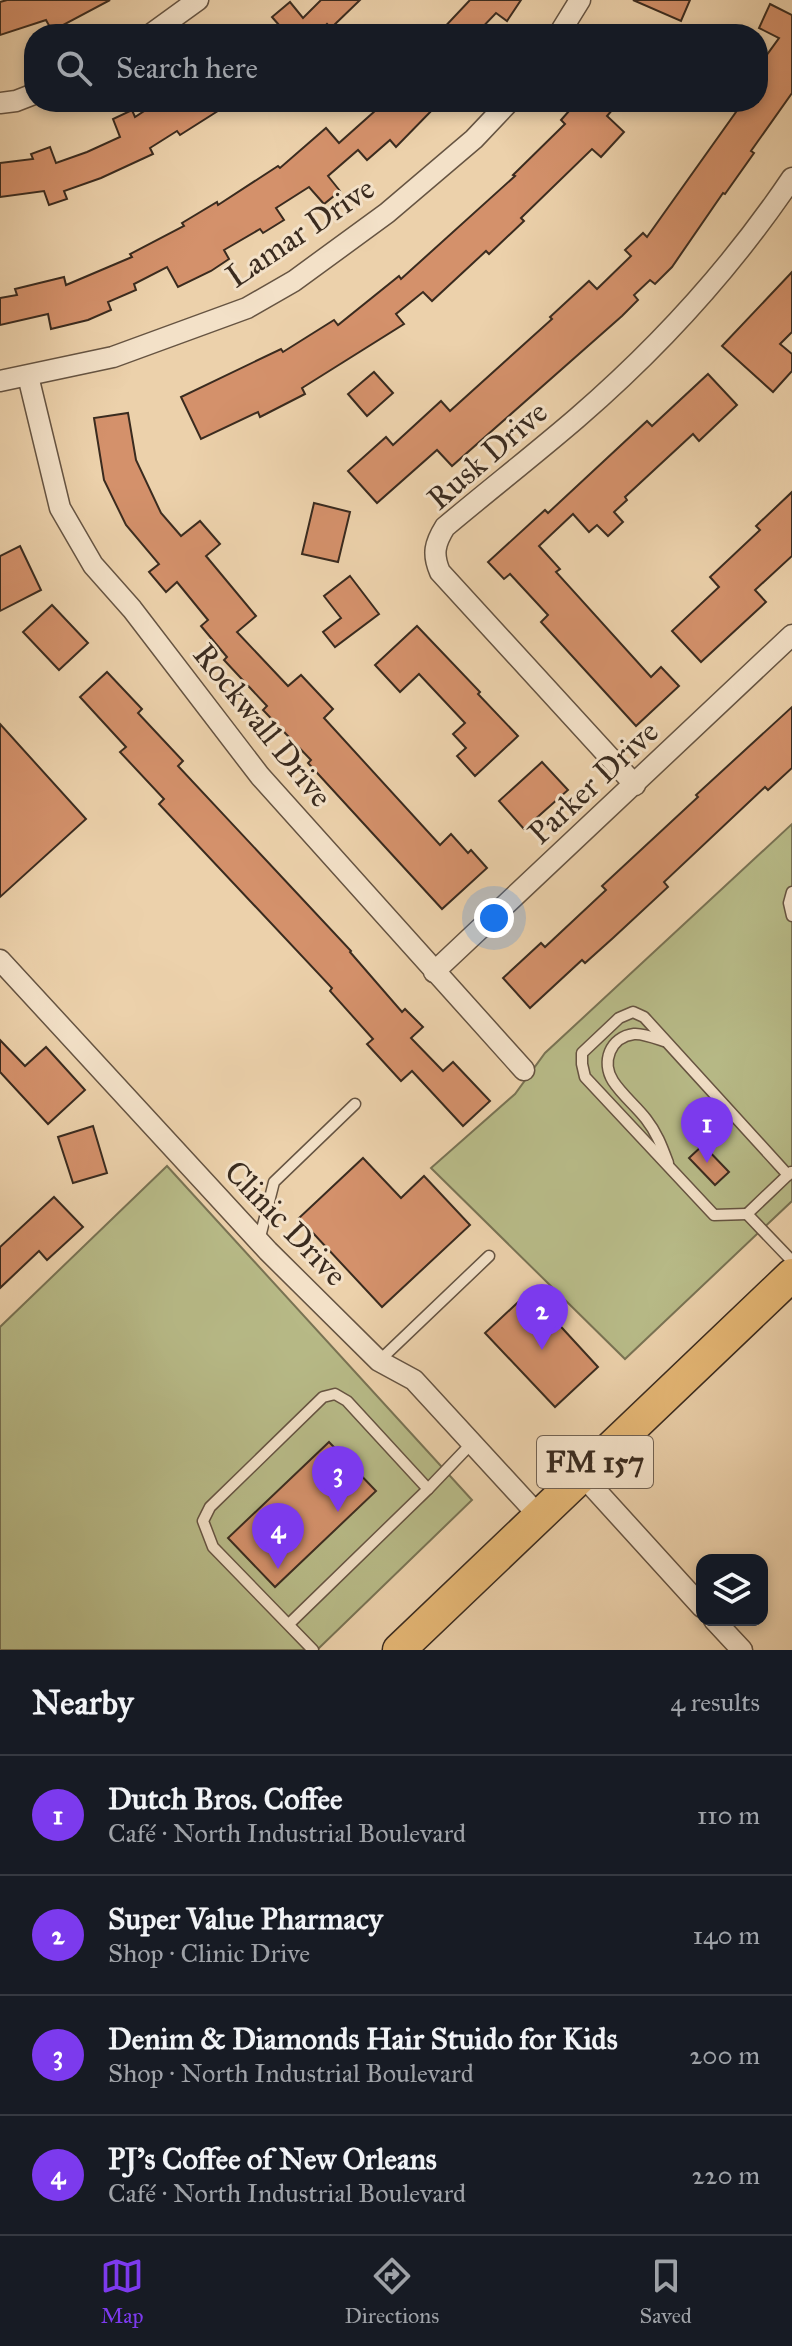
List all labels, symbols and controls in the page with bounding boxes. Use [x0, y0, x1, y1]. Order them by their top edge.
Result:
search box [24, 24, 768, 112]
icon: search [52, 46, 96, 90]
text: Search here [116, 50, 258, 86]
street label: Lamar Drive [219, 169, 382, 296]
street label: Rusk Drive [419, 393, 555, 518]
street label: Rockwall Drive [185, 636, 341, 815]
street label: Parker Drive [520, 712, 667, 852]
your location [474, 898, 514, 938]
pin: 1 [681, 1097, 733, 1163]
street label: Clinic Drive [216, 1152, 355, 1294]
pin: 2 [516, 1284, 568, 1350]
road number: FM 157 [537, 1436, 653, 1488]
pin: 3 [312, 1446, 364, 1512]
pin: 4 [252, 1503, 304, 1569]
map controls [696, 1554, 768, 1626]
button: layers [696, 1554, 768, 1626]
text: Nearby [32, 1682, 134, 1723]
text: 4 results [671, 1686, 760, 1718]
text: Dutch Bros. Coffee [108, 1781, 343, 1817]
text: 1 [53, 1799, 63, 1831]
text: 110 m [697, 1799, 760, 1831]
text: Café · North Industrial Boulevard [108, 1817, 466, 1849]
text: Super Value Pharmacy [108, 1901, 383, 1937]
text: 2 [52, 1919, 64, 1951]
text: 140 m [693, 1919, 760, 1951]
text: Shop · Clinic Drive [108, 1937, 310, 1969]
text: Denim & Diamonds Hair Stuido for Kids [108, 2021, 618, 2057]
text: 3 [53, 2039, 63, 2071]
text: 200 m [689, 2039, 760, 2071]
text: Shop · North Industrial Boulevard [108, 2057, 474, 2089]
text: PJ's Coffee of New Orleans [108, 2141, 437, 2177]
text: 4 [51, 2159, 65, 2191]
text: 220 m [692, 2159, 760, 2191]
text: Café · North Industrial Boulevard [108, 2177, 466, 2209]
tab: Map [100, 2254, 144, 2329]
tab: Directions [344, 2254, 439, 2329]
tab: Saved [640, 2254, 692, 2329]

